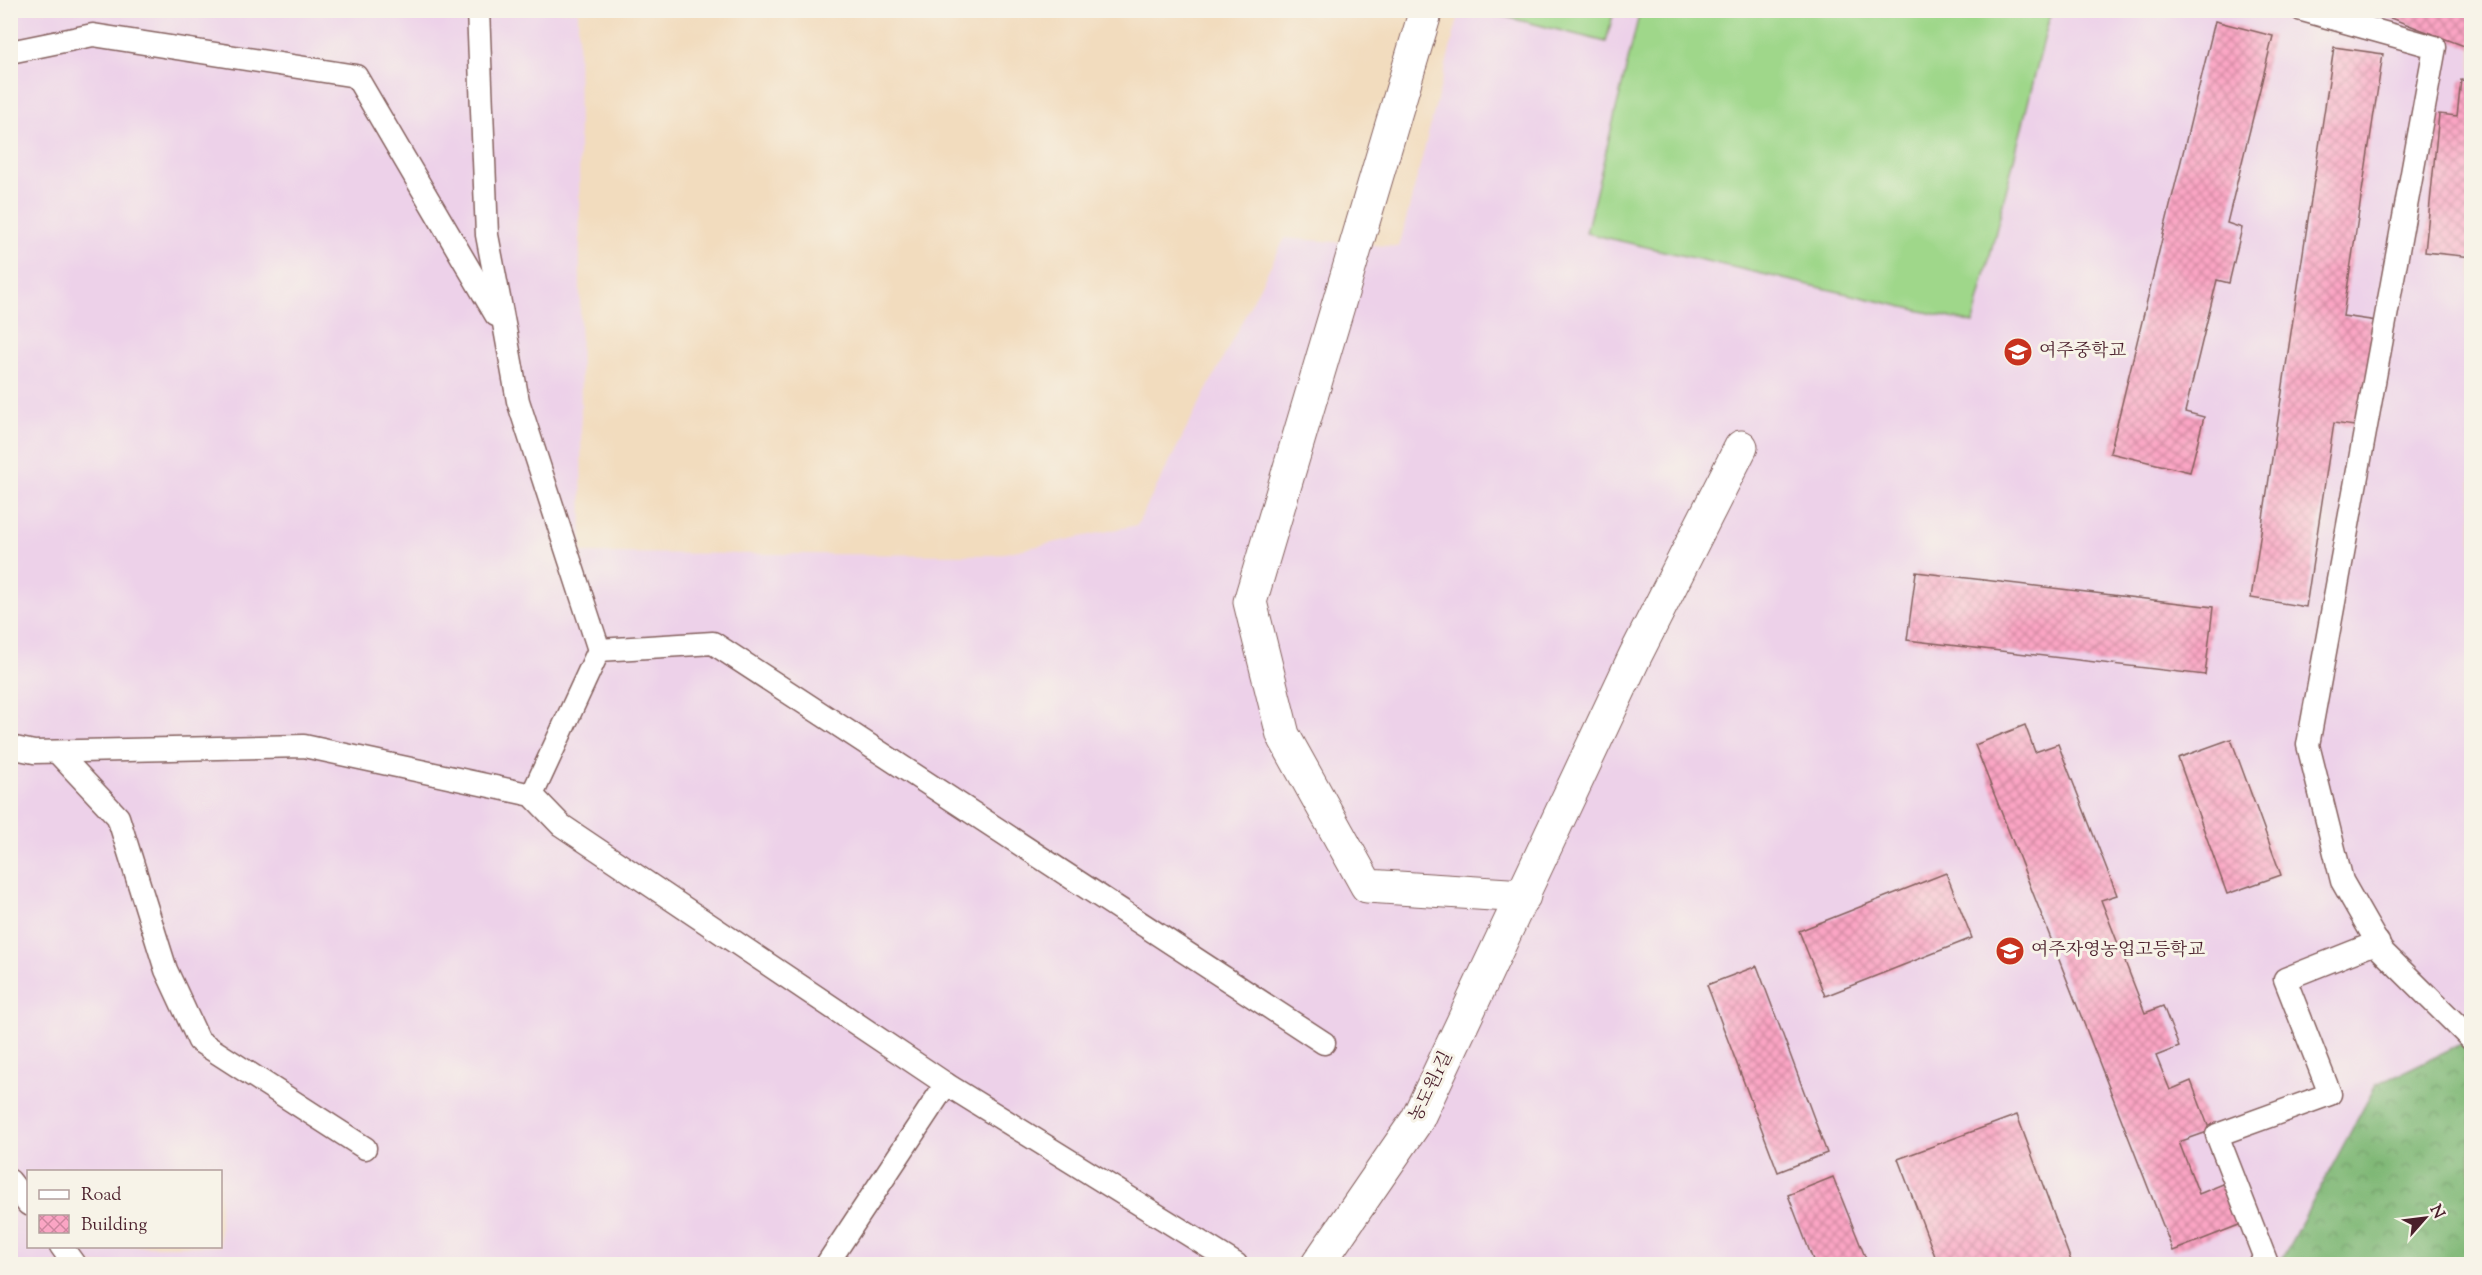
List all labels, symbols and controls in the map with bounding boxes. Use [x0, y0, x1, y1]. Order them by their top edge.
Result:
school or university icon: 여주중학교 [2002, 336, 2034, 368]
place label: 여주중학교 [2039, 339, 2127, 365]
school or university icon: 여주자영농업고등학교 [1994, 935, 2026, 967]
place label: 여주자영농업고등학교 [2031, 938, 2205, 964]
street label: 농도원1길 [1404, 1047, 1460, 1127]
legend [27, 1170, 222, 1248]
text: Road [81, 1183, 121, 1209]
north arrow [2395, 1188, 2455, 1248]
text: N [2423, 1201, 2449, 1223]
text: Building [81, 1213, 147, 1239]

